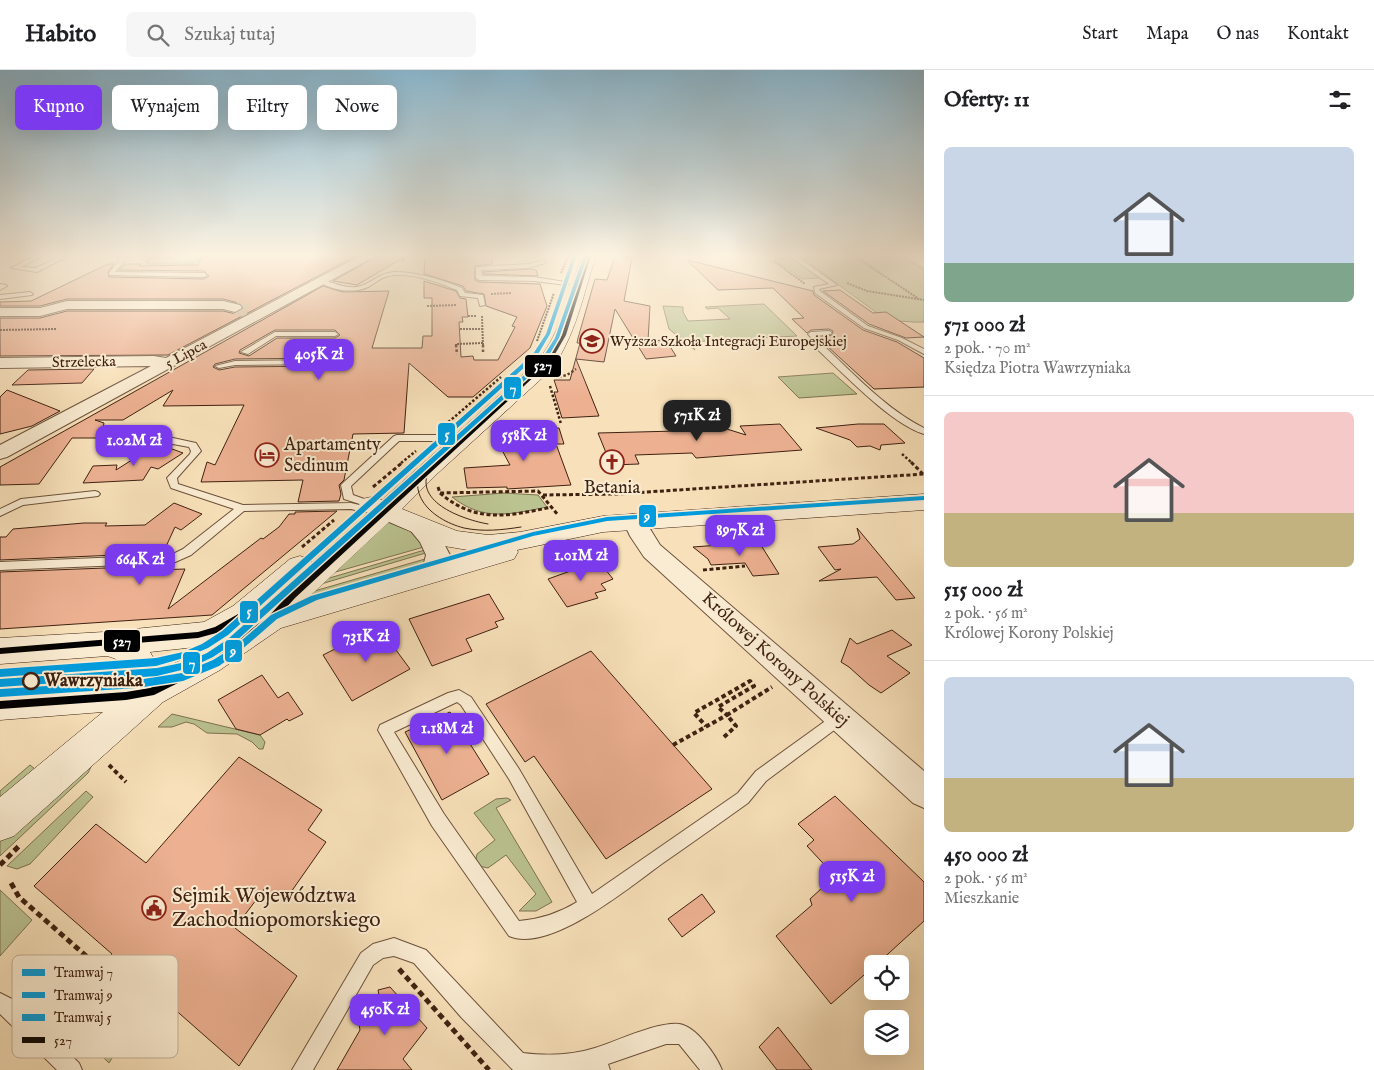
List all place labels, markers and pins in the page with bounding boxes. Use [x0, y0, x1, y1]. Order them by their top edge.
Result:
school or university icon: Wyższa Szkoła Integracji Europejskiej [579, 328, 605, 354]
place label: Wyższa Szkoła Integracji Europejskiej [610, 332, 847, 351]
pin: 405K zł [273, 338, 365, 381]
pin: 571K zł [651, 400, 743, 442]
pin: 558K zł [478, 420, 570, 462]
pin: 1.02M zł [82, 424, 186, 467]
place label: Apartamenty Sedinum [283, 434, 381, 478]
hotel icon: Apartamenty Sedinum [254, 442, 280, 468]
church icon: Betania [599, 449, 625, 475]
place label: Betania [584, 477, 640, 500]
pin: 897K zł [694, 514, 786, 557]
pin: 1.01M zł [529, 540, 633, 582]
pin: 664K zł [94, 544, 186, 586]
pin: 731K zł [320, 620, 412, 663]
place label: Wawrzyniaka [43, 670, 144, 693]
marker: Wawrzyniaka [22, 672, 40, 690]
pin: 1.18M zł [395, 712, 499, 755]
pin: 515K zł [806, 860, 898, 903]
place label: Sejmik Województwa Zachodniopomorskiego [172, 883, 381, 934]
public building icon: Sejmik Województwa Zachodniopomorskiego [141, 895, 167, 921]
pin: 450K zł [339, 994, 431, 1036]

